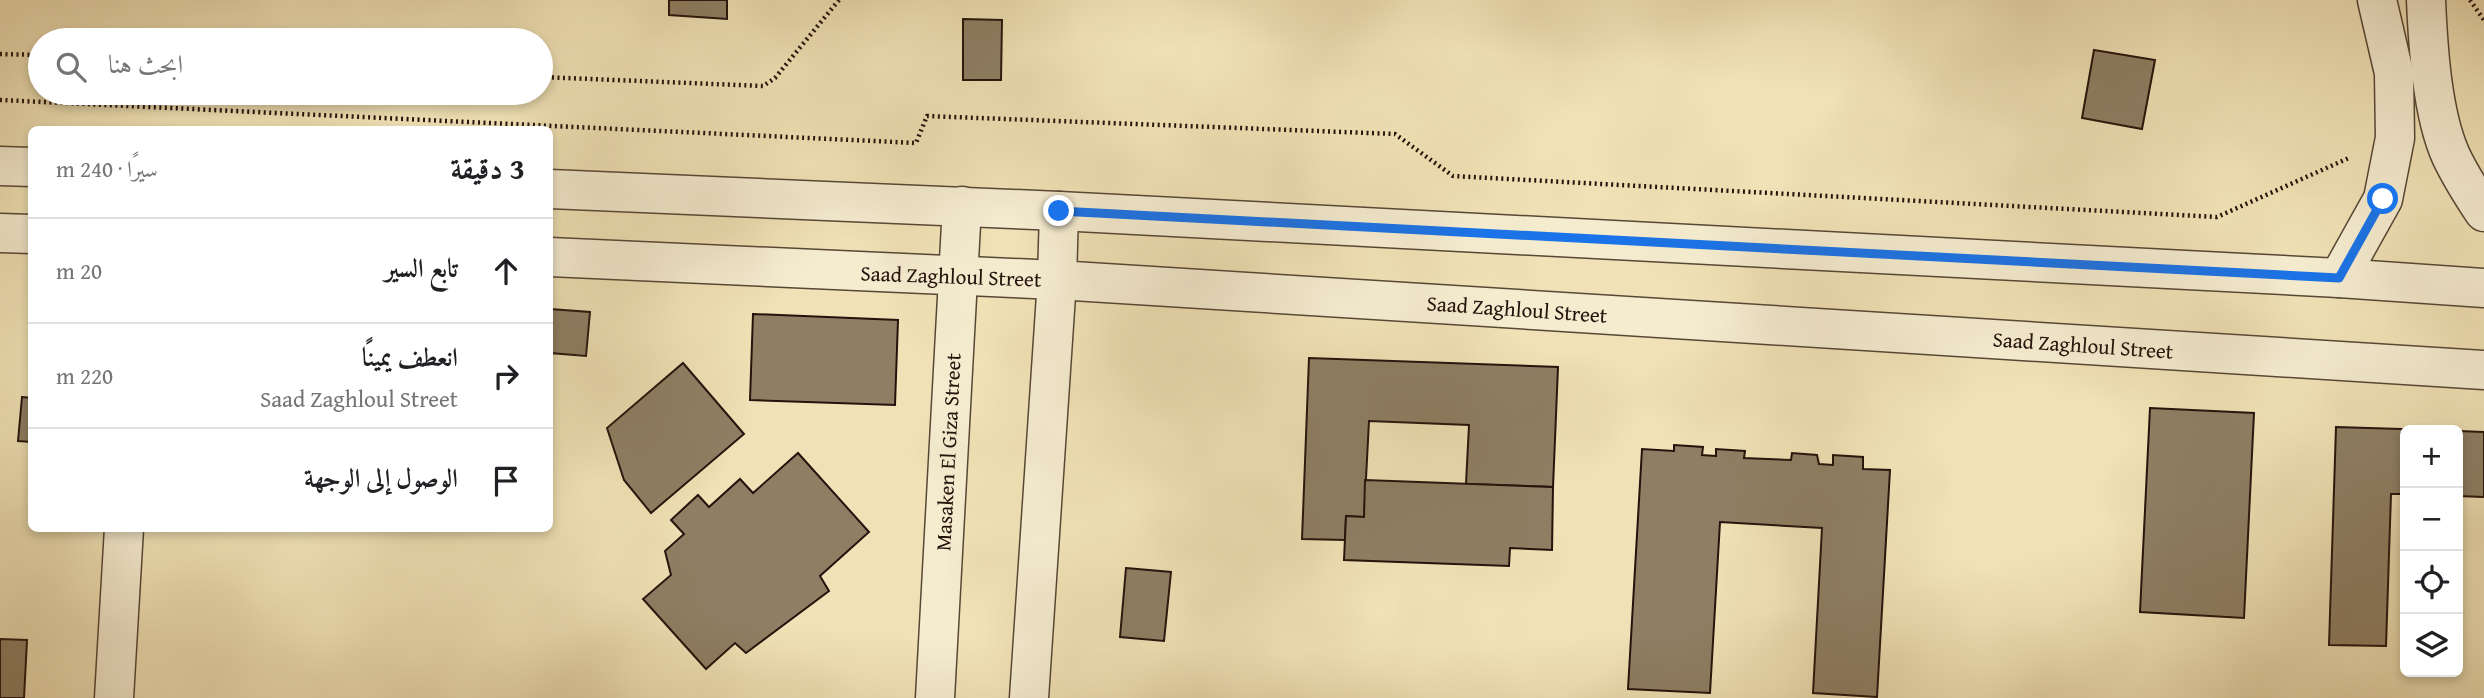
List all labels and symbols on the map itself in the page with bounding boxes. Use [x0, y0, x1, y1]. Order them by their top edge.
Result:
route start [2367, 183, 2398, 214]
route end [1043, 195, 1074, 226]
street label: Saad Zaghloul Street [860, 257, 1043, 295]
street label: Saad Zaghloul Street [1426, 287, 1609, 331]
street label: Saad Zaghloul Street [1992, 323, 2175, 367]
street label: Masaken El Giza Street [927, 352, 969, 552]

